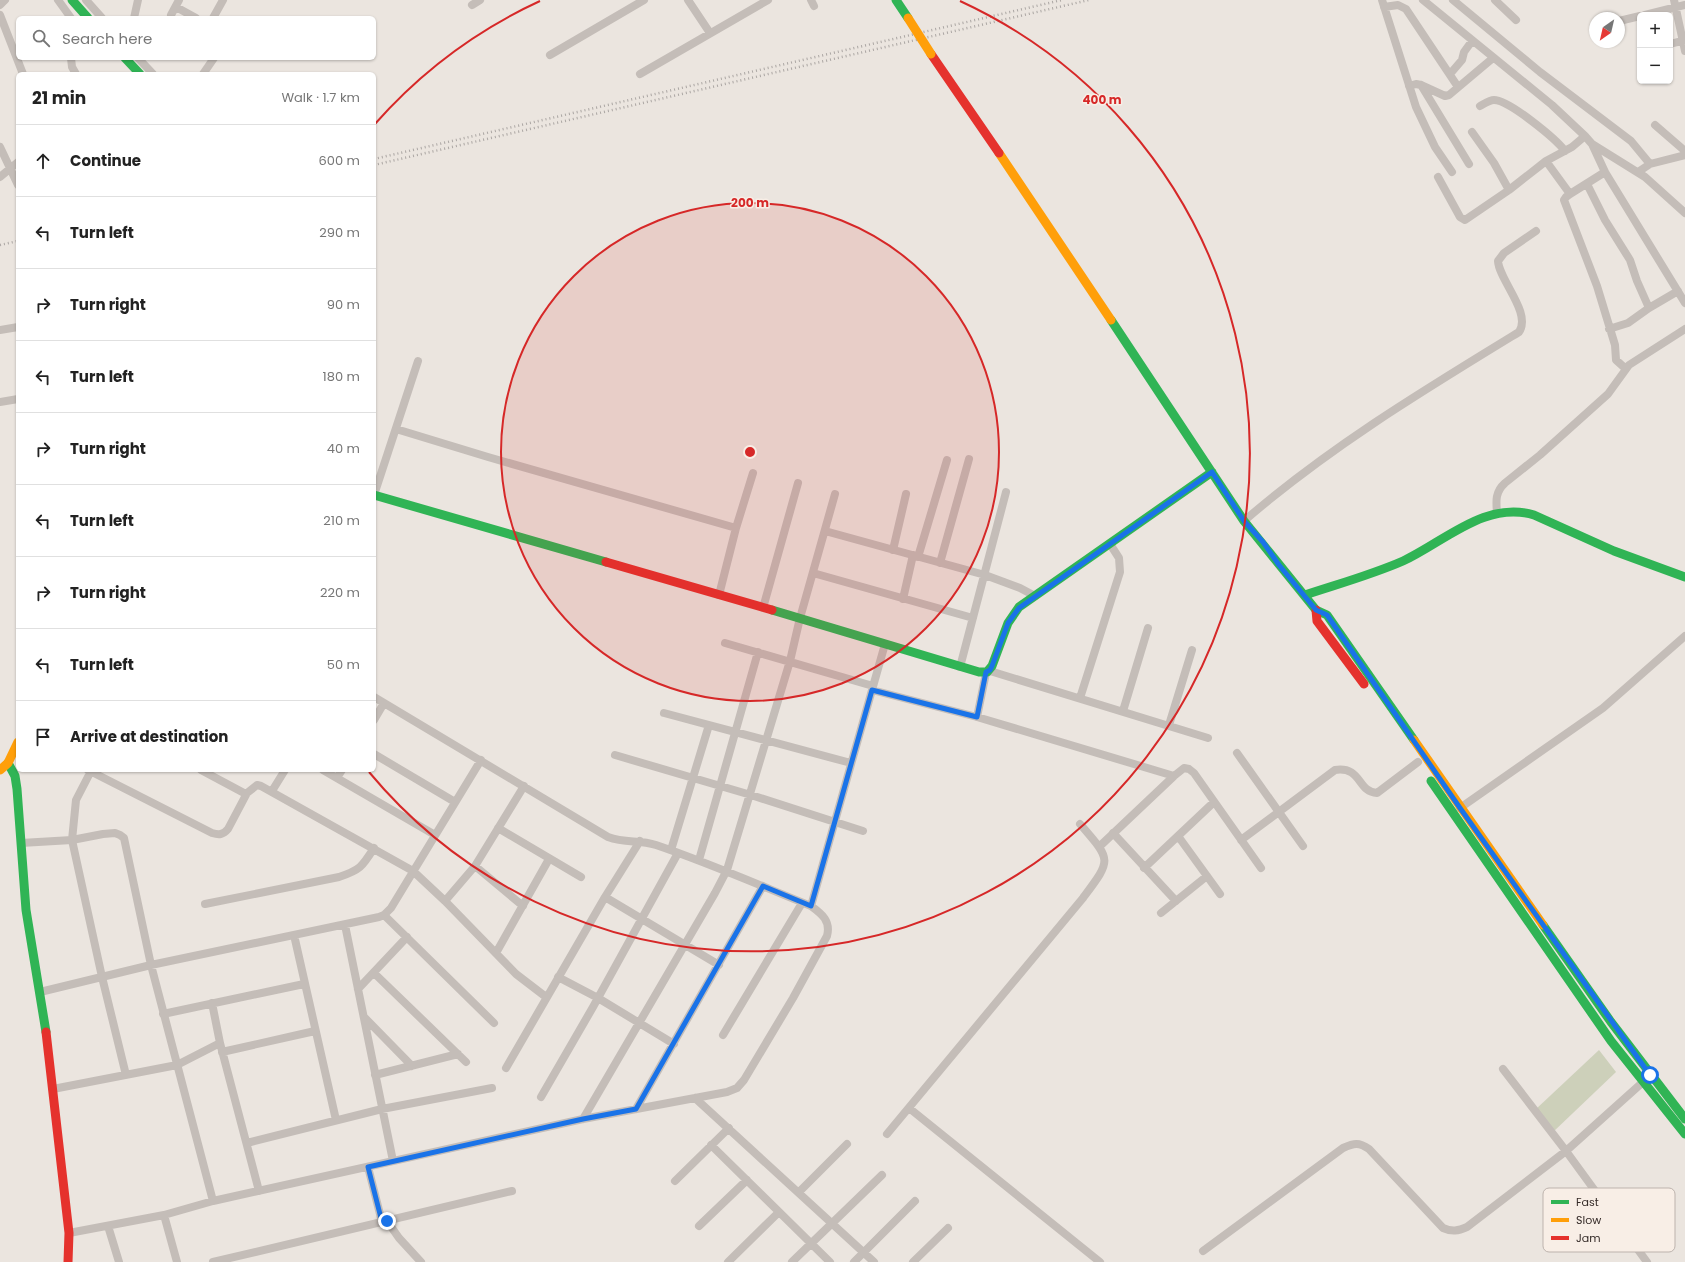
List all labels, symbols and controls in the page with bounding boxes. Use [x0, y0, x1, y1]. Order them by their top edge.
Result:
north arrow [1589, 12, 1625, 48]
map controls [1637, 12, 1673, 84]
button: + [1637, 12, 1673, 48]
search box [16, 16, 376, 60]
icon: search [30, 27, 52, 49]
text: Search here [62, 28, 152, 49]
button: − [1637, 48, 1673, 84]
text: 21 min [32, 86, 86, 110]
text: Walk · 1.7 km [281, 88, 360, 107]
text: 400 m [1082, 91, 1122, 108]
icon: ahead [32, 150, 54, 172]
text: Continue [70, 150, 141, 171]
text: 600 m [319, 151, 360, 170]
text: 200 m [731, 194, 769, 211]
icon: left [32, 222, 54, 244]
text: Turn left [70, 222, 134, 243]
text: 290 m [319, 223, 360, 242]
icon: right [32, 294, 54, 316]
text: Turn right [70, 294, 146, 315]
text: 90 m [327, 295, 360, 314]
icon: left [32, 366, 54, 388]
text: Turn left [70, 366, 134, 387]
text: 180 m [323, 367, 360, 386]
icon: right [32, 438, 54, 460]
text: Turn right [70, 438, 146, 459]
text: 40 m [327, 439, 360, 458]
centre of rings [743, 445, 757, 459]
icon: left [32, 510, 54, 532]
text: Turn left [70, 510, 134, 531]
text: 210 m [323, 511, 360, 530]
icon: right [32, 582, 54, 604]
text: Turn right [70, 582, 146, 603]
text: 220 m [320, 583, 360, 602]
icon: left [32, 654, 54, 676]
text: Turn left [70, 654, 134, 675]
text: 50 m [327, 655, 360, 674]
icon: arrive [32, 726, 54, 748]
text: Arrive at destination [70, 726, 228, 747]
route start [1641, 1066, 1659, 1084]
legend [1543, 1188, 1675, 1252]
text: Fast [1576, 1194, 1599, 1210]
route end [378, 1212, 396, 1230]
text: Slow [1576, 1212, 1601, 1228]
text: Jam [1576, 1230, 1601, 1246]

